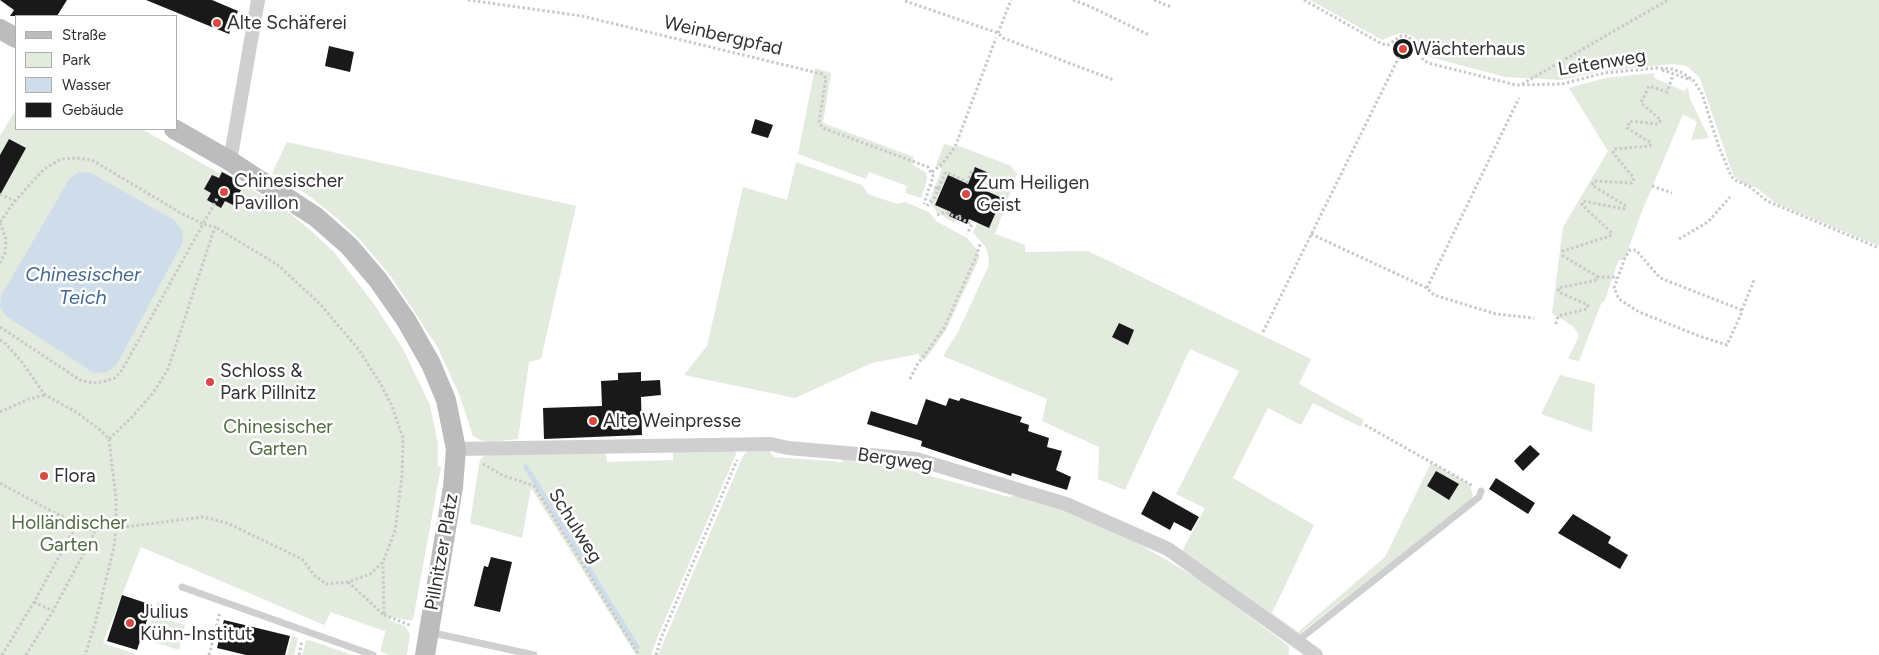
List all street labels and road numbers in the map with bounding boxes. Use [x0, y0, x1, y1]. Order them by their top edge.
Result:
street label: Weinbergpfad [662, 11, 784, 61]
street label: Leitenweg [1556, 45, 1648, 81]
street label: Bergweg [856, 443, 934, 477]
street label: Schulweg [543, 485, 607, 567]
street label: Pillnitzer Platz [421, 492, 463, 612]

